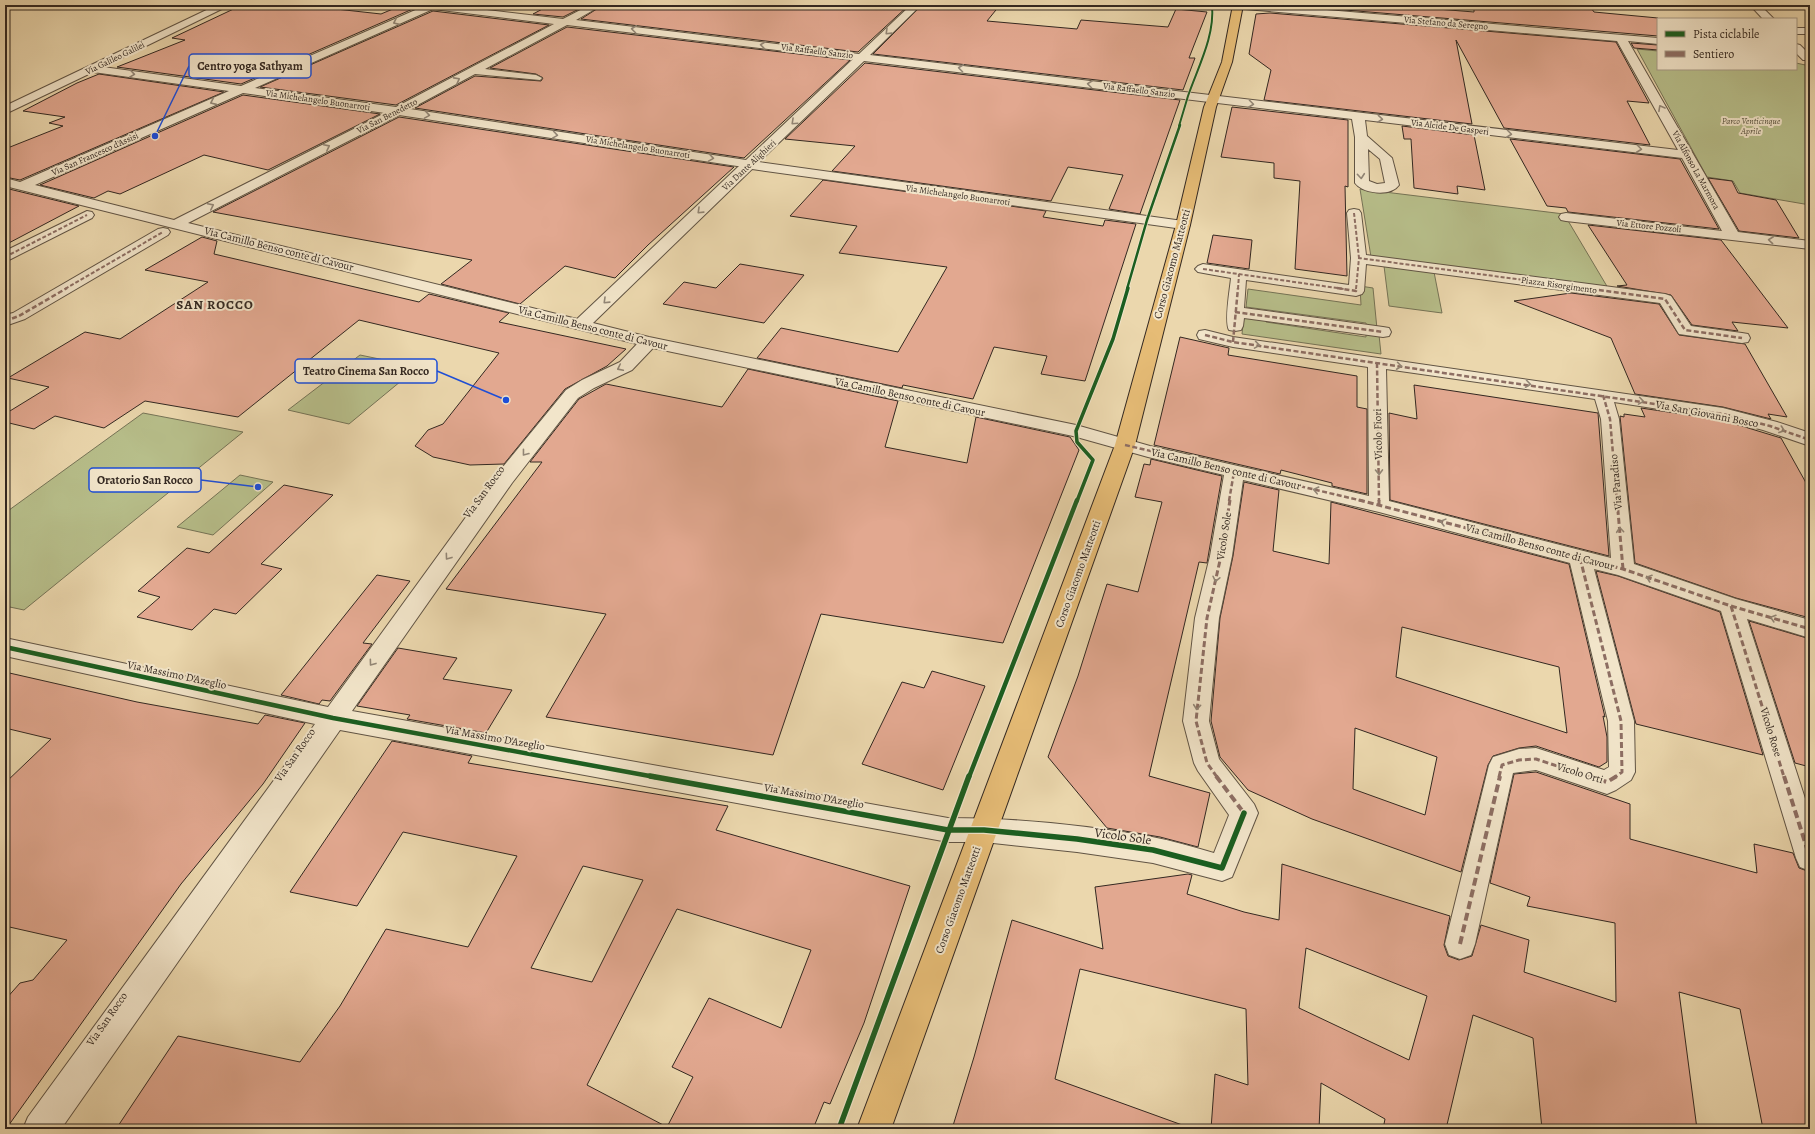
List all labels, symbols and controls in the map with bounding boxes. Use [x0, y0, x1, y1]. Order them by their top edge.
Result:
street label: Via Stefano da Seregno [1402, 13, 1489, 33]
one-way arrow [393, 17, 401, 25]
legend [1657, 18, 1797, 70]
one-way arrow [631, 25, 637, 34]
text: Pista ciclabile [1693, 26, 1760, 42]
one-way arrow [885, 27, 893, 35]
street label: Via Galileo Galilei [82, 38, 147, 78]
one-way arrow [760, 40, 766, 49]
street label: Via Raffaello Sanzio [779, 41, 854, 61]
text: Sentiero [1693, 46, 1734, 62]
callout: Centro yoga Sathyam [189, 54, 311, 78]
text: Centro yoga Sathyam [197, 58, 303, 74]
one-way arrow [958, 64, 964, 73]
one-way arrow [128, 69, 135, 78]
one-way arrow [453, 77, 460, 85]
one-way arrow [1087, 80, 1094, 89]
street label: Via Raffaello Sanzio [1101, 80, 1176, 100]
street label: Via Michelangelo Buonarroti [264, 87, 371, 113]
street label: Via San Benedetto [354, 95, 420, 137]
one-way arrow [210, 97, 218, 105]
one-way arrow [1248, 99, 1254, 108]
one-way arrow [1659, 105, 1666, 112]
one-way arrow [424, 110, 430, 119]
one-way arrow [1377, 114, 1383, 123]
park label: Parco Venticinque Aprile [1722, 115, 1781, 137]
street label: Via Alcide De Gasperi [1409, 116, 1490, 138]
one-way arrow [791, 117, 799, 125]
street label: Via Alfonso La Marmora [1669, 128, 1723, 212]
street label: Via San Francesco d'Assisi [49, 129, 141, 179]
one-way arrow [1506, 129, 1513, 138]
one-way arrow [552, 130, 558, 139]
street label: Via Michelangelo Buonarroti [584, 133, 691, 161]
street label: Via Dante Alighieri [719, 137, 779, 194]
one-way arrow [323, 144, 330, 152]
one-way arrow [1636, 144, 1642, 153]
one-way arrow [708, 153, 715, 162]
one-way arrow [1357, 173, 1366, 179]
street label: Via Michelangelo Buonarroti [904, 182, 1011, 208]
one-way arrow [207, 203, 214, 211]
one-way arrow [697, 206, 705, 214]
street label: Corso Giacomo Matteotti [1150, 208, 1194, 320]
street label: Via Ettore Pozzoli [1615, 217, 1682, 235]
street label: Via Camillo Benso conte di Cavour [202, 223, 355, 275]
one-way arrow [1768, 235, 1774, 244]
street label: Piazza Risorgimento [1520, 274, 1598, 296]
district label: SAN ROCCO [176, 296, 254, 313]
one-way arrow [603, 296, 611, 304]
street label: Via Camillo Benso conte di Cavour [516, 302, 669, 354]
one-way arrow [1254, 340, 1260, 349]
callout: Teatro Cinema San Rocco [295, 359, 437, 383]
one-way arrow [1396, 361, 1402, 370]
text: Teatro Cinema San Rocco [303, 363, 429, 379]
one-way arrow [617, 363, 625, 371]
street label: Via Camillo Benso conte di Cavour [832, 373, 987, 420]
one-way arrow [1525, 379, 1531, 388]
one-way arrow [1638, 396, 1644, 405]
street label: Via San Giovanni Bosco [1653, 396, 1760, 431]
street label: Vicolo Fiori [1370, 408, 1386, 461]
one-way arrow [1778, 425, 1785, 434]
street label: Via Camillo Benso conte di Cavour [1149, 444, 1303, 494]
one-way arrow [523, 448, 530, 455]
street label: Via Paradiso [1606, 453, 1626, 511]
street label: Via San Rocco [459, 462, 509, 522]
callout: Oratorio San Rocco [89, 468, 201, 492]
one-way arrow [1375, 469, 1383, 475]
text: Oratorio San Rocco [97, 472, 193, 488]
one-way arrow [1313, 487, 1320, 495]
street label: Vicolo Sole [1213, 511, 1235, 562]
street label: Corso Giacomo Matteotti [1052, 518, 1104, 630]
one-way arrow [1439, 518, 1446, 526]
street label: Via Camillo Benso conte di Cavour [1463, 520, 1616, 574]
one-way arrow [1616, 527, 1625, 533]
one-way arrow [446, 553, 453, 560]
one-way arrow [1646, 574, 1653, 583]
one-way arrow [1213, 576, 1221, 582]
one-way arrow [1769, 614, 1776, 623]
street label: Via Massimo D'Azeglio [125, 657, 228, 693]
one-way arrow [369, 659, 377, 666]
one-way arrow [1192, 704, 1201, 711]
street label: Vicolo Rose [1756, 705, 1786, 759]
street label: Via Massimo D'Azeglio [443, 722, 547, 754]
street label: Via San Rocco [271, 725, 319, 786]
street label: Vicolo Orti [1554, 758, 1605, 787]
street label: Via Massimo D'Azeglio [762, 780, 866, 812]
street label: Vicolo Sole [1093, 823, 1153, 848]
street label: Corso Giacomo Matteotti [932, 844, 984, 956]
street label: Via San Rocco [83, 989, 131, 1050]

